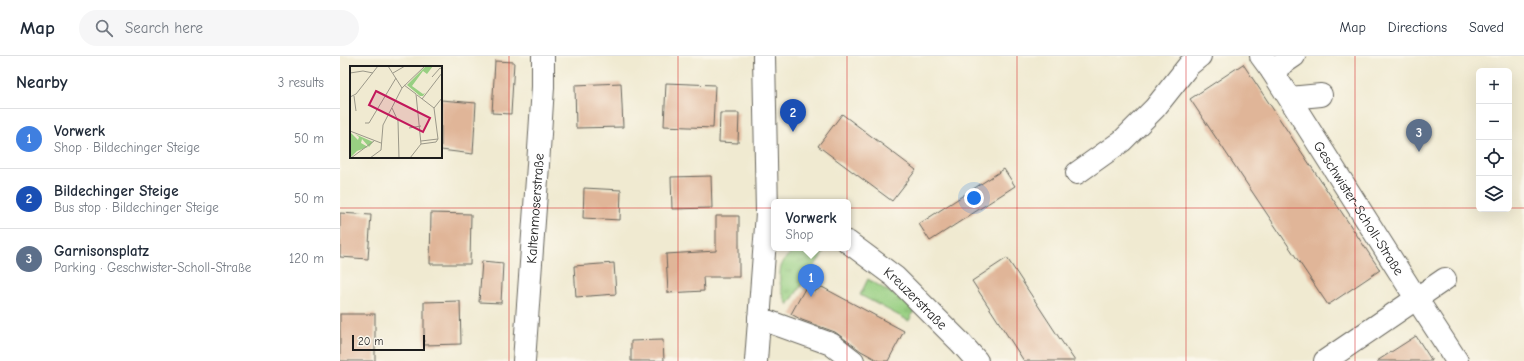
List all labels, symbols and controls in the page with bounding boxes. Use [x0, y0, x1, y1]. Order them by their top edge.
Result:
search box [79, 10, 359, 46]
text: Map [20, 17, 55, 39]
icon: search [93, 17, 115, 39]
text: Search here [125, 19, 203, 37]
text: Map [1339, 19, 1366, 36]
text: Directions [1388, 19, 1447, 36]
text: Saved [1469, 19, 1504, 36]
inset map [350, 66, 442, 158]
map controls [1476, 68, 1512, 212]
button: + [1476, 68, 1512, 104]
text: Nearby [16, 73, 67, 92]
text: 3 results [278, 75, 324, 90]
pin: 2 [780, 99, 806, 132]
button: − [1476, 104, 1512, 140]
pin: 3 [1406, 119, 1432, 152]
text: Vorwerk [54, 122, 105, 140]
text: 1 [26, 131, 32, 146]
text: 50 m [294, 131, 324, 146]
street label: Geschwister-Scholl-Straße [1310, 138, 1407, 279]
text: Shop · Bildechinger Steige [54, 140, 200, 155]
button: locate [1476, 140, 1512, 176]
street label: Kaltenmoserstraße [523, 153, 548, 264]
button: layers [1476, 176, 1512, 212]
text: Bildechinger Steige [54, 182, 179, 200]
your location [964, 188, 984, 208]
text: 2 [26, 191, 32, 206]
text: 50 m [294, 191, 324, 206]
popup [771, 199, 851, 251]
text: Bus stop · Bildechinger Steige [54, 200, 219, 215]
text: Vorwerk [786, 209, 837, 227]
text: Shop [786, 227, 813, 242]
text: Garnisonsplatz [54, 242, 149, 260]
text: 3 [26, 251, 32, 266]
text: 120 m [289, 251, 324, 266]
text: Parking · Geschwister-Scholl-Straße [54, 260, 251, 275]
pin: 1 [798, 264, 824, 297]
street label: Kreuzerstraße [880, 264, 951, 333]
scale bar [352, 333, 425, 352]
text: 20 m [358, 335, 383, 348]

